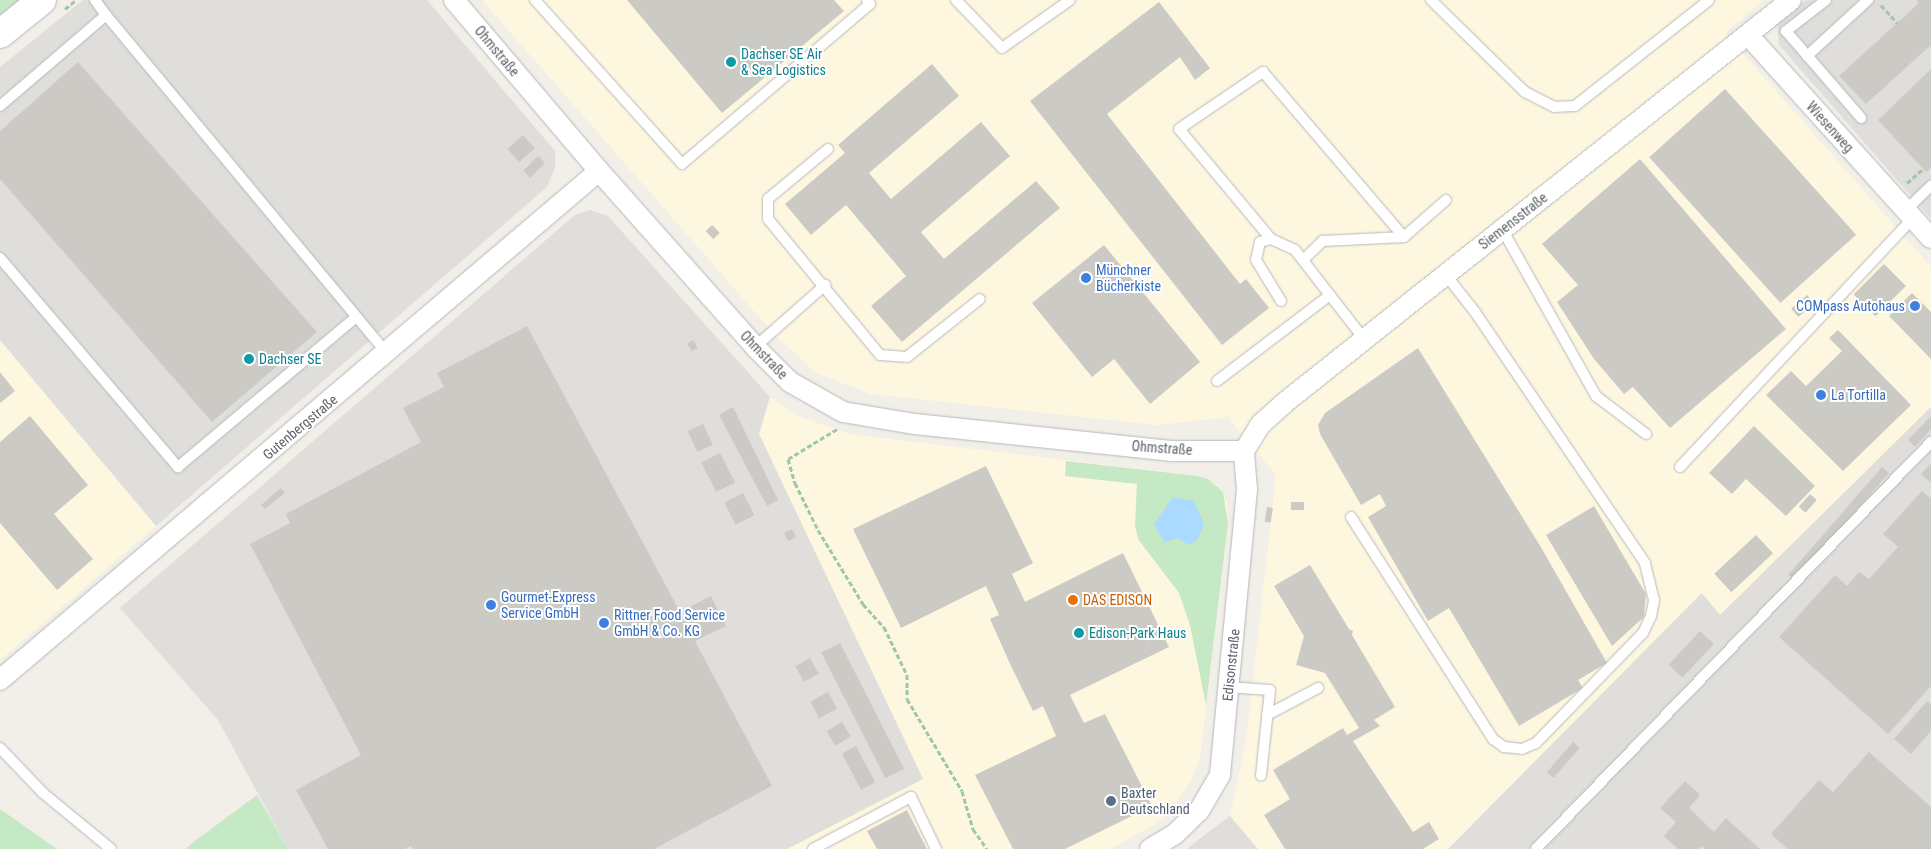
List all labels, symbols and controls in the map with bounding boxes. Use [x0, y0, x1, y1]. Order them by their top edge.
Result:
street label: Ohmstraße [471, 22, 523, 80]
place label: Dachser SE Air & Sea Logistics [741, 46, 826, 78]
marker: Dachser SE Air & Sea Logistics [725, 56, 737, 68]
street label: Wiesenweg [1803, 98, 1857, 156]
street label: Siemensstraße [1475, 189, 1551, 253]
place label: Münchner Bücherkiste [1096, 262, 1161, 294]
marker: Münchner Bücherkiste [1080, 272, 1092, 284]
place label: COMpass Autohaus [1796, 298, 1905, 314]
marker: COMpass Autohaus [1909, 300, 1921, 312]
street label: Ohmstraße [737, 327, 791, 383]
place label: Dachser SE [259, 351, 322, 367]
marker: Dachser SE [243, 353, 255, 365]
place label: La Tortilla [1831, 387, 1886, 403]
marker: La Tortilla [1815, 389, 1827, 401]
street label: Gutenbergstraße [259, 391, 341, 463]
street label: Ohmstraße [1131, 437, 1193, 459]
place label: Gourmet-Express Service GmbH [501, 589, 596, 622]
place label: DAS EDISON [1083, 592, 1152, 608]
marker: DAS EDISON [1067, 594, 1079, 606]
marker: Gourmet-Express Service GmbH [485, 599, 497, 611]
place label: Rittner Food Service GmbH & Co. KG [614, 607, 725, 640]
marker: Rittner Food Service GmbH & Co. KG [598, 617, 610, 629]
place label: Edison-Park Haus [1089, 625, 1186, 641]
marker: Edison-Park Haus [1073, 627, 1085, 639]
street label: Edisonstraße [1219, 628, 1243, 702]
place label: Baxter Deutschland [1121, 785, 1190, 818]
marker: Baxter Deutschland [1105, 795, 1117, 807]

